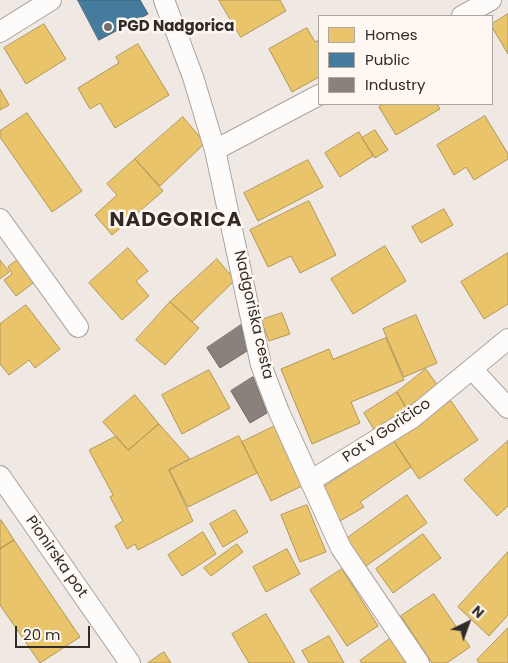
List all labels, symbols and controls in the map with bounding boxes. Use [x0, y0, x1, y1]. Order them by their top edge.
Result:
legend [318, 15, 493, 105]
place label: PGD Nadgorica [118, 18, 234, 36]
marker: PGD Nadgorica [102, 21, 114, 33]
text: Homes [365, 24, 418, 45]
text: Public [365, 49, 410, 70]
text: Industry [365, 74, 425, 95]
district label: NADGORICA [108, 209, 244, 233]
street label: Nadgoriška cesta [229, 249, 277, 381]
street label: Pot v Goričico [340, 395, 434, 467]
street label: Pionirska pot [21, 513, 91, 601]
north arrow [443, 598, 493, 648]
text: N [467, 601, 489, 623]
scale bar [18, 616, 92, 648]
text: 20 m [23, 624, 61, 645]

